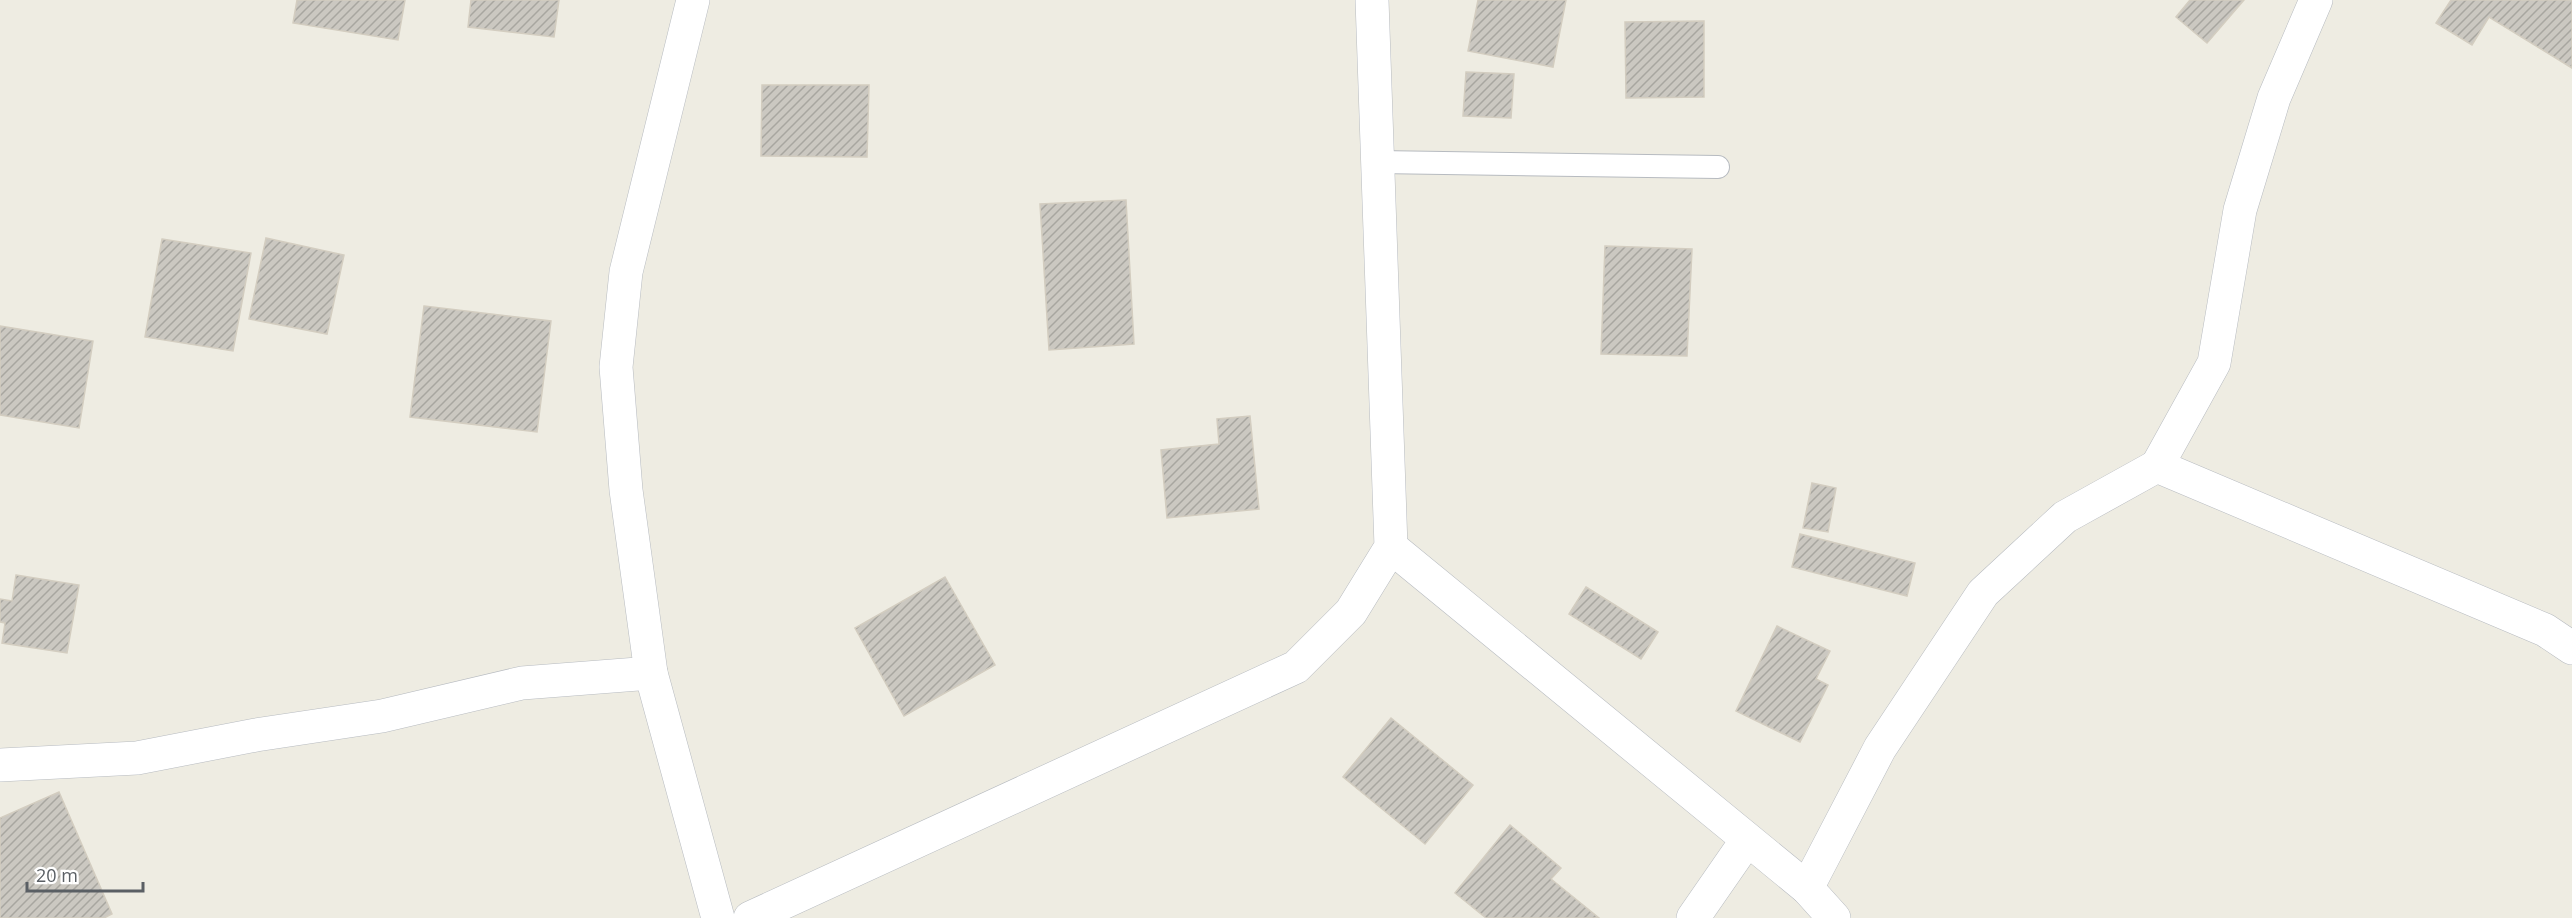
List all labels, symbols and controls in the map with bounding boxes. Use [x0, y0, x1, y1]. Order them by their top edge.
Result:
scale bar [27, 855, 142, 893]
text: 20 m [36, 863, 78, 887]

